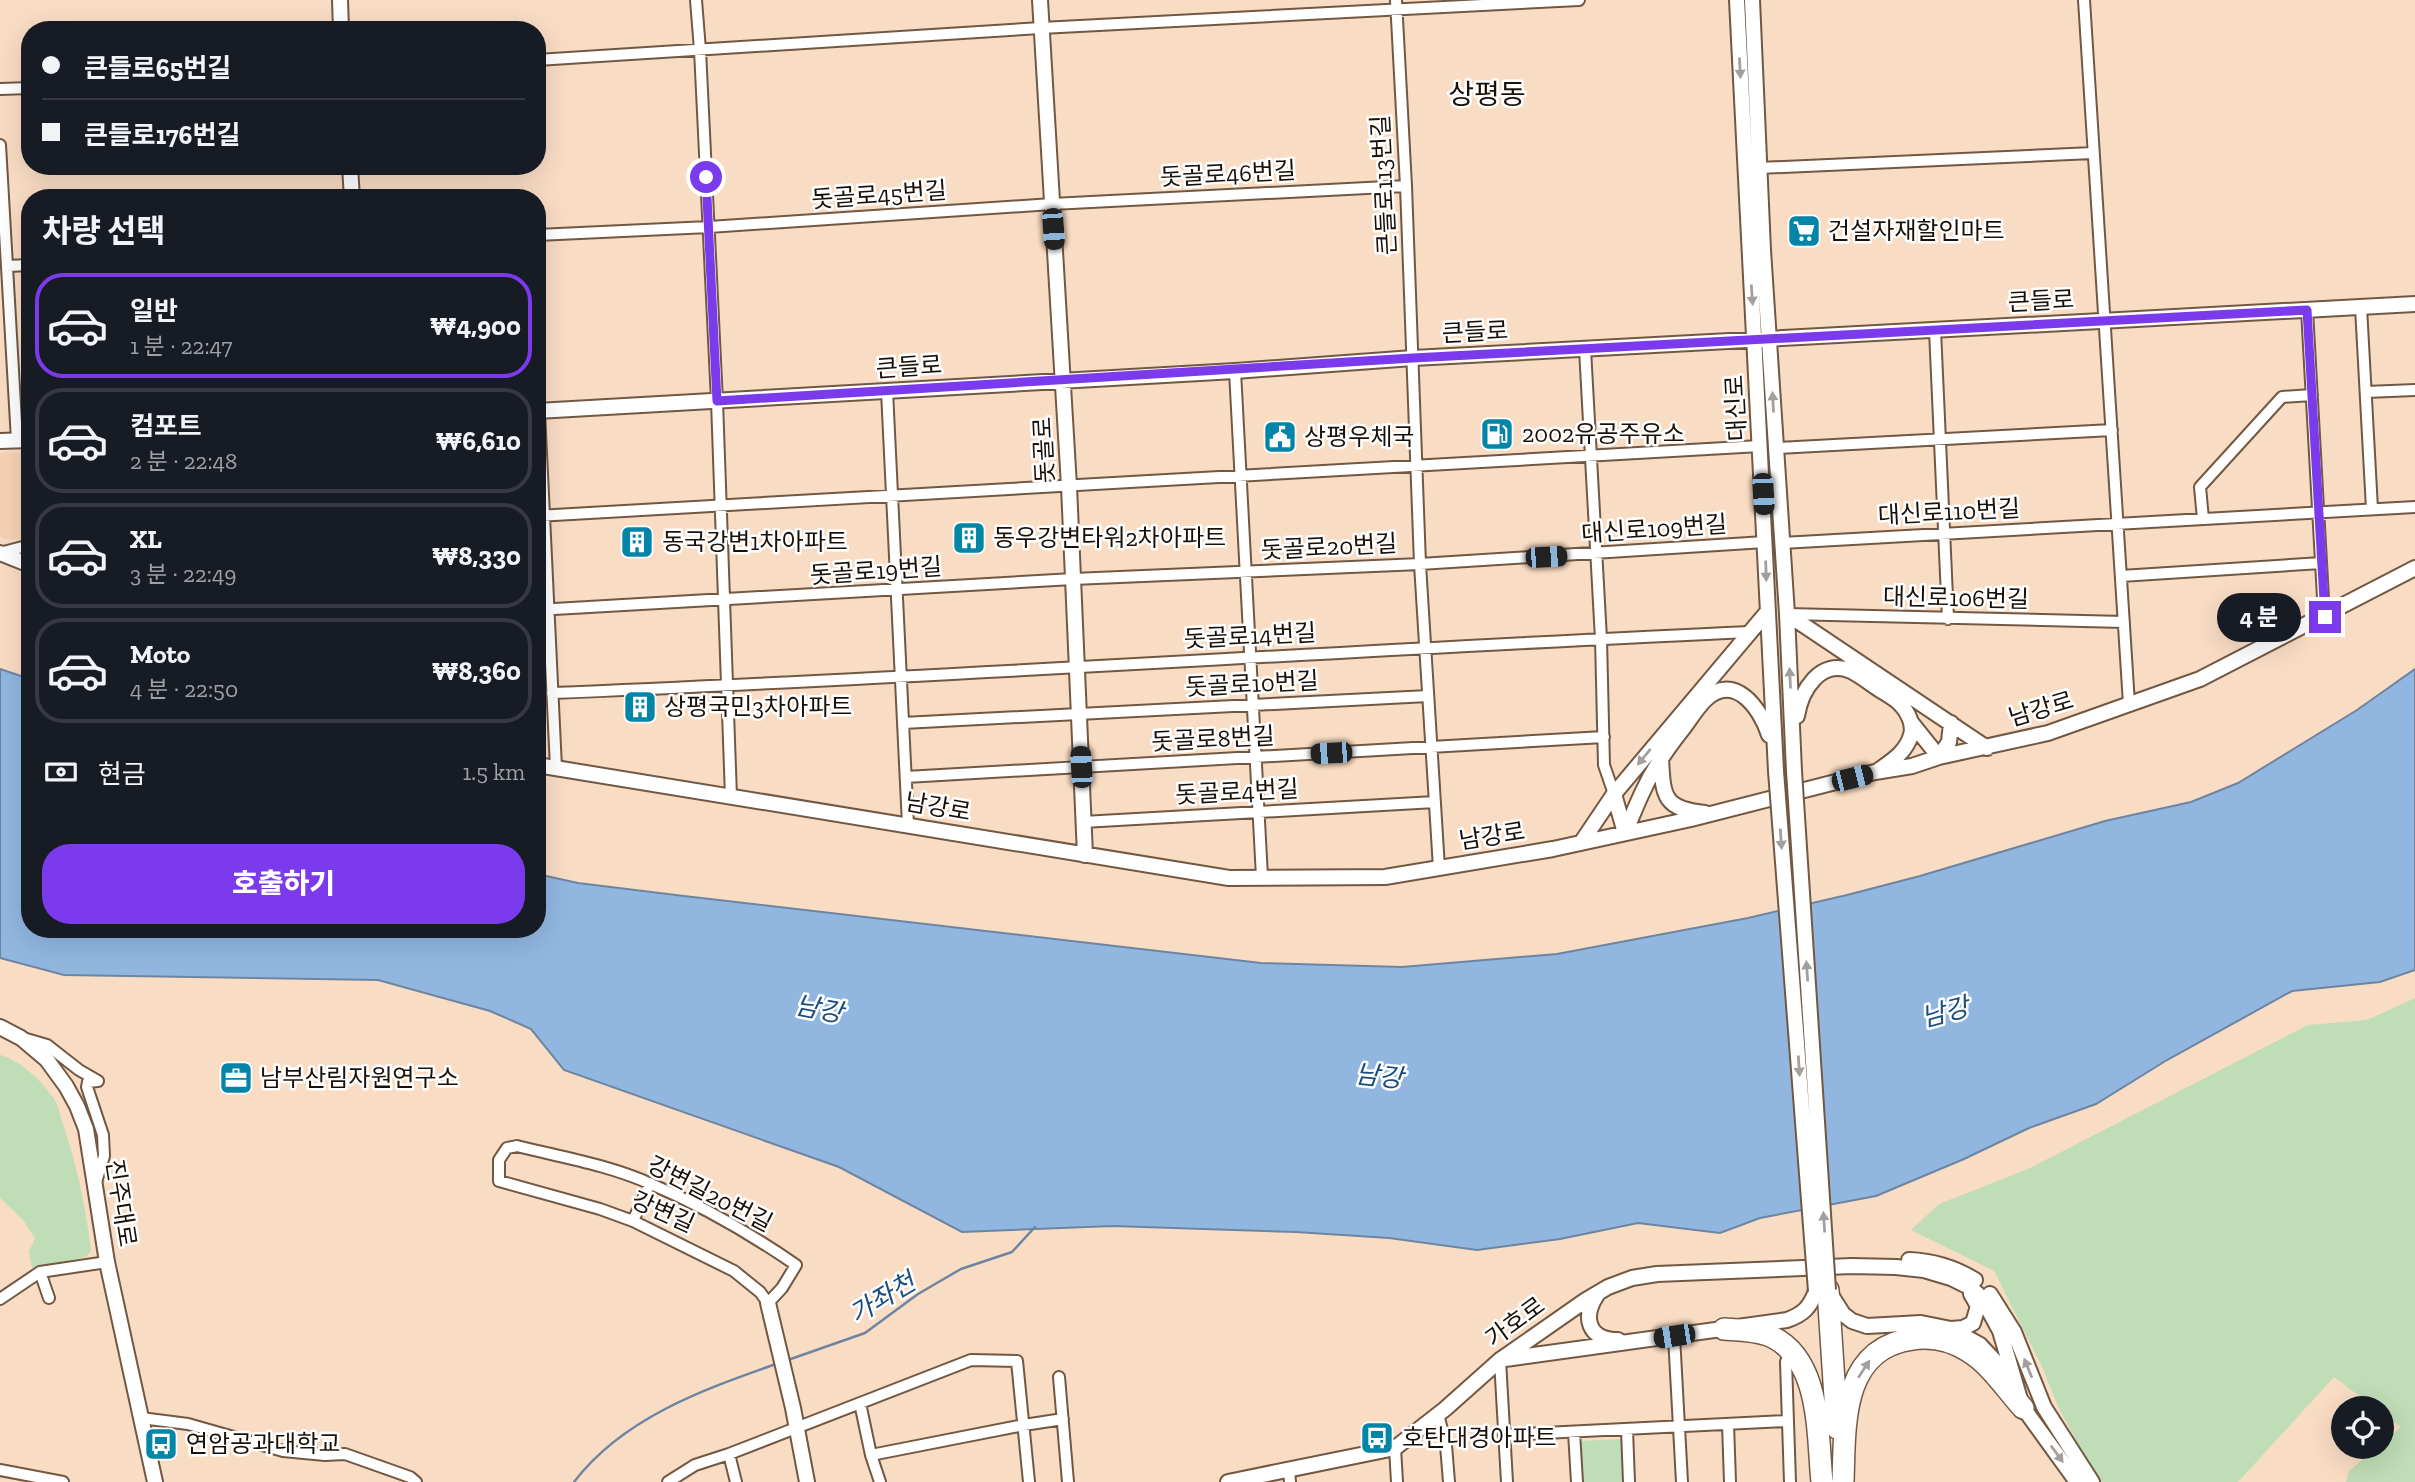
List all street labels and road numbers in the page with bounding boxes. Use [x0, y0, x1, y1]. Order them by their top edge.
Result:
street label: 큰들로113번길 [1365, 114, 1402, 256]
street label: 돗골로46번길 [1159, 155, 1297, 192]
street label: 돗골로45번길 [810, 175, 948, 214]
street label: 큰들로 [2007, 284, 2075, 317]
street label: 큰들로 [1441, 315, 1509, 348]
street label: 큰들로 [875, 350, 943, 383]
street label: 대신로 [1719, 374, 1752, 442]
street label: 돗골로 [1027, 416, 1060, 484]
street label: 대신로110번길 [1877, 493, 2021, 530]
street label: 대신로109번길 [1580, 509, 1728, 548]
street label: 돗골로20번길 [1260, 528, 1398, 565]
street label: 돗골로19번길 [809, 551, 943, 590]
street label: 대신로106번길 [1883, 582, 2029, 613]
street label: 돗골로14번길 [1183, 618, 1317, 653]
street label: 돗골로10번길 [1185, 666, 1319, 701]
street label: 남강로 [2005, 685, 2077, 732]
street label: 돗골로8번길 [1151, 721, 1275, 756]
street label: 돗골로4번길 [1175, 774, 1299, 809]
street label: 남강로 [903, 786, 973, 827]
street label: 남강로 [1457, 816, 1527, 855]
street label: 강변길20번길 [643, 1150, 777, 1238]
street label: 진주대로 [100, 1157, 143, 1249]
street label: 강변길 [627, 1185, 699, 1239]
street label: 가호로 [1479, 1290, 1550, 1353]

